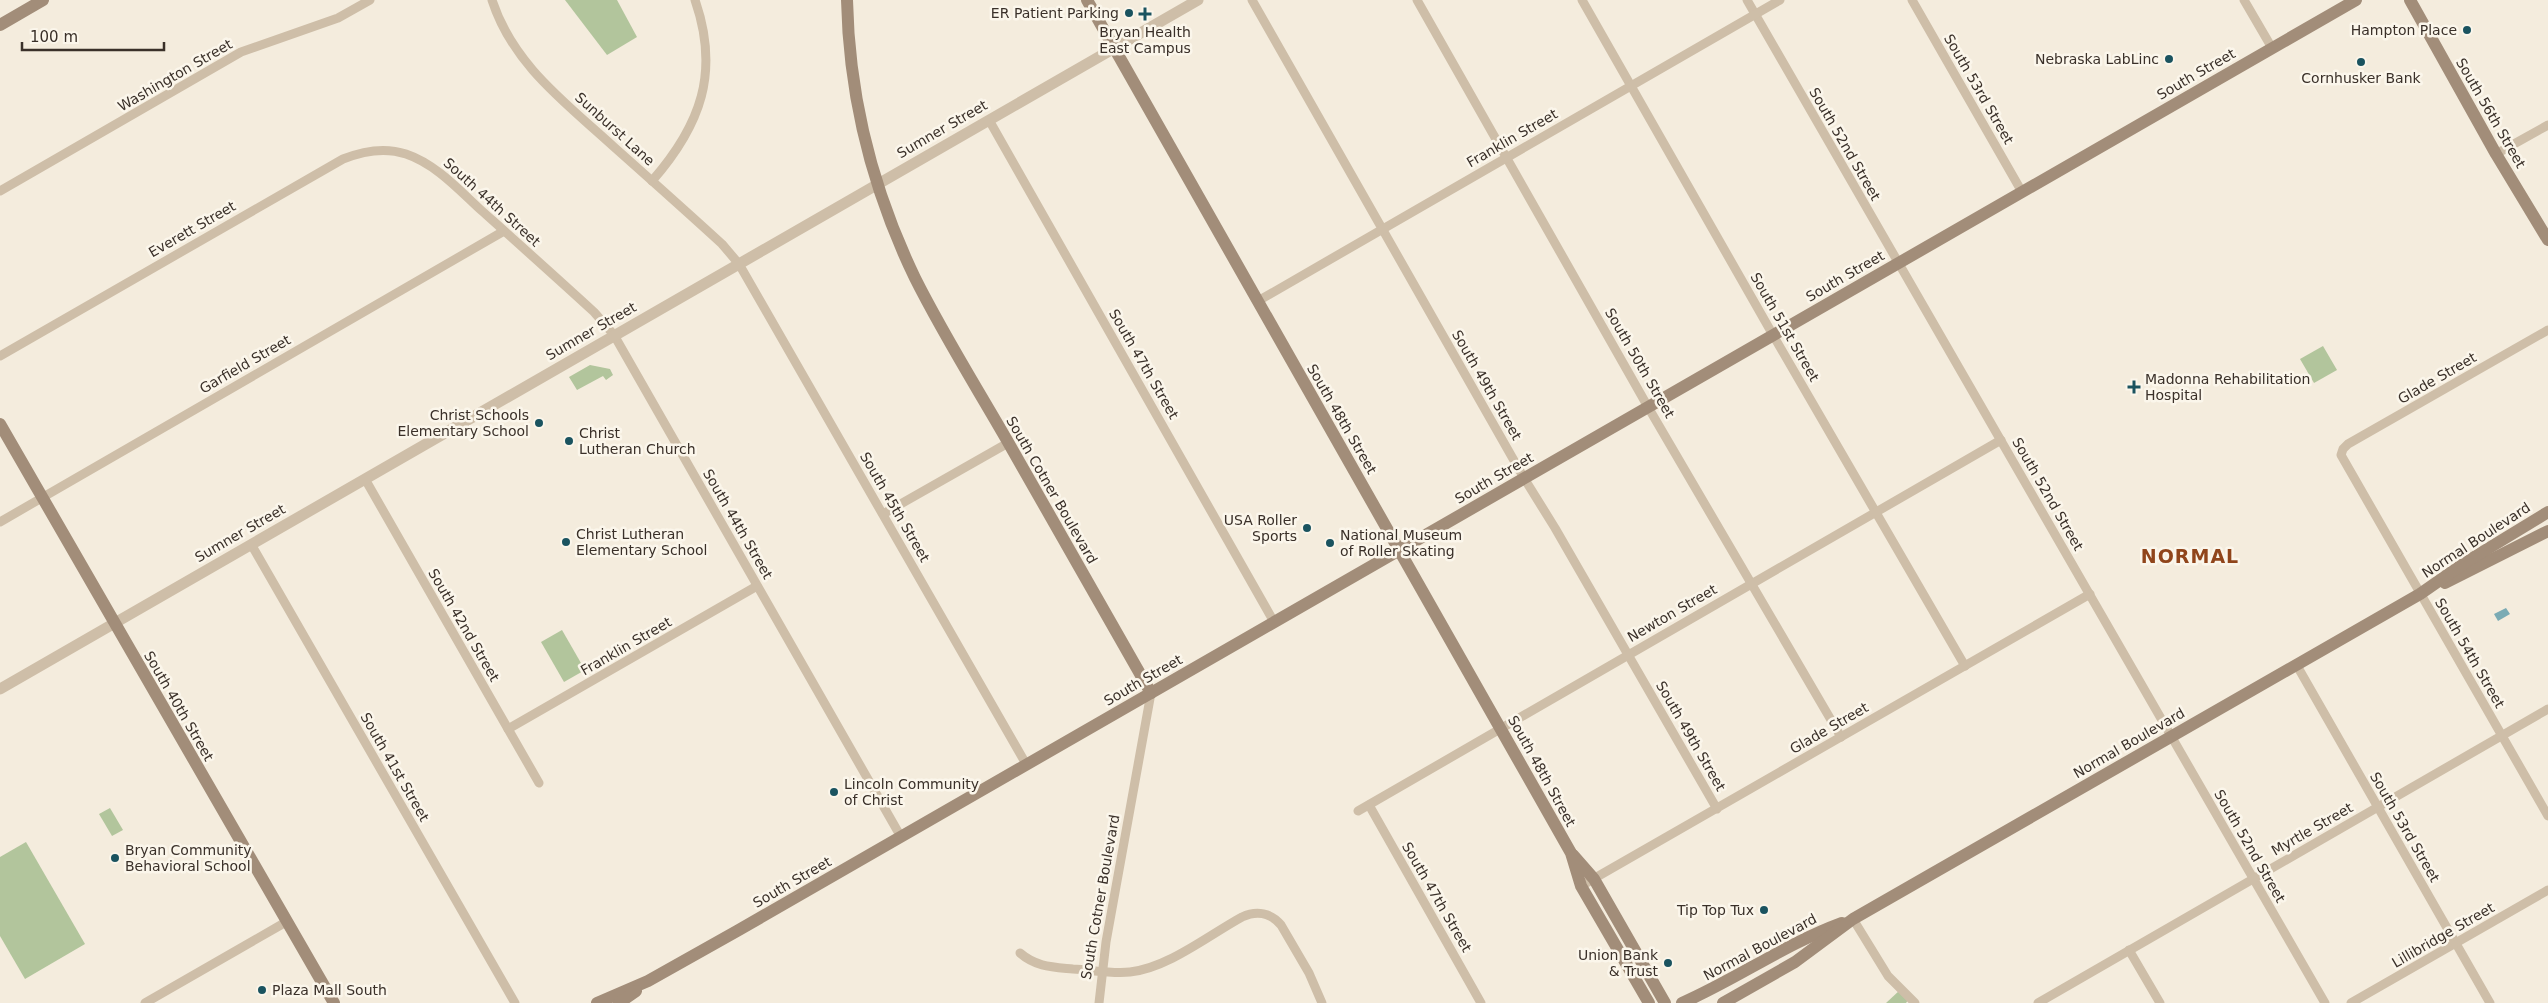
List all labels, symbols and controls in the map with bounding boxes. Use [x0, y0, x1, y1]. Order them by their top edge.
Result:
place label: ER Patient Parking [991, 5, 1119, 21]
marker: ER Patient Parking [1123, 7, 1135, 19]
marker: Bryan Health East Campus [1138, 7, 1152, 21]
scale bar [22, 20, 165, 52]
place label: Hampton Place [2351, 22, 2457, 38]
place label: Bryan Health East Campus [1099, 24, 1191, 56]
marker: Hampton Place [2461, 24, 2473, 36]
text: 100 m [30, 28, 78, 46]
street label: South 53rd Street [1941, 31, 2017, 147]
street label: Washington Street [115, 36, 235, 114]
street label: South Street [2154, 45, 2238, 103]
place label: Nebraska LabLinc [2035, 51, 2159, 67]
marker: Nebraska LabLinc [2163, 53, 2175, 65]
street label: South 56th Street [2453, 55, 2529, 171]
marker: Cornhusker Bank [2355, 56, 2367, 68]
place label: Cornhusker Bank [2301, 70, 2422, 86]
street label: South 52nd Street [1806, 85, 1884, 204]
street label: Sunburst Lane [572, 89, 658, 169]
street label: Sumner Street [894, 96, 990, 161]
street label: Franklin Street [1464, 105, 1561, 170]
street label: South 44th Street [440, 154, 544, 250]
street label: Everett Street [146, 197, 239, 260]
street label: South Street [1803, 247, 1887, 305]
street label: South 51st Street [1747, 270, 1823, 385]
street label: Sumner Street [543, 298, 639, 363]
street label: South 50th Street [1602, 305, 1678, 421]
street label: South 47th Street [1106, 306, 1182, 422]
street label: South 49th Street [1449, 327, 1525, 443]
street label: Garfield Street [197, 331, 294, 397]
street label: Glade Street [2395, 349, 2479, 407]
street label: South 48th Street [1304, 361, 1380, 477]
place label: Madonna Rehabilitation Hospital [2145, 371, 2311, 403]
marker: Madonna Rehabilitation Hospital [2127, 380, 2141, 394]
place label: Christ Schools Elementary School [397, 407, 529, 439]
street label: South Cotner Boulevard [1003, 413, 1101, 567]
marker: Christ Schools Elementary School [533, 417, 545, 429]
place label: Christ Lutheran Church [579, 425, 696, 457]
marker: Christ Lutheran Church [563, 435, 575, 447]
street label: South 52nd Street [2009, 435, 2087, 554]
street label: South 45th Street [857, 449, 933, 565]
street label: South Street [1452, 449, 1536, 507]
street label: South 44th Street [700, 466, 776, 582]
street label: Normal Boulevard [2419, 499, 2533, 581]
street label: Sumner Street [192, 500, 288, 565]
place label: USA Roller Sports [1224, 512, 1297, 544]
marker: USA Roller Sports [1301, 522, 1313, 534]
place label: Christ Lutheran Elementary School [576, 526, 708, 558]
place label: National Museum of Roller Skating [1340, 527, 1462, 559]
marker: Christ Lutheran Elementary School [560, 536, 572, 548]
marker: National Museum of Roller Skating [1324, 537, 1336, 549]
district label: NORMAL [2141, 545, 2239, 567]
street label: South 42nd Street [425, 566, 503, 685]
street label: Newton Street [1624, 581, 1720, 645]
street label: South 54th Street [2432, 595, 2508, 711]
street label: Franklin Street [578, 613, 675, 678]
street label: South 40th Street [141, 648, 217, 764]
street label: South Street [1101, 651, 1185, 709]
street label: South 49th Street [1653, 678, 1729, 794]
street label: Glade Street [1787, 699, 1871, 757]
street label: Normal Boulevard [2070, 705, 2188, 781]
street label: South 41st Street [357, 710, 433, 825]
street label: South 48th Street [1505, 713, 1579, 830]
street label: South 53rd Street [2367, 769, 2443, 885]
place label: Lincoln Community of Christ [844, 776, 979, 808]
marker: Lincoln Community of Christ [828, 786, 840, 798]
street label: South 52nd Street [2211, 787, 2289, 906]
street label: Myrtle Street [2269, 799, 2356, 859]
street label: South Cotner Boulevard [1078, 813, 1122, 981]
street label: South 47th Street [1399, 839, 1475, 955]
place label: Bryan Community Behavioral School [125, 842, 252, 874]
marker: Bryan Community Behavioral School [109, 852, 121, 864]
street label: South Street [750, 853, 834, 911]
street label: Lillibridge Street [2389, 899, 2497, 971]
place label: Tip Top Tux [1676, 902, 1754, 918]
marker: Tip Top Tux [1758, 904, 1770, 916]
street label: Normal Boulevard [1701, 910, 1819, 984]
place label: Union Bank & Trust [1578, 947, 1659, 979]
marker: Union Bank & Trust [1662, 957, 1674, 969]
place label: Plaza Mall South [272, 982, 387, 998]
marker: Plaza Mall South [256, 984, 268, 996]

